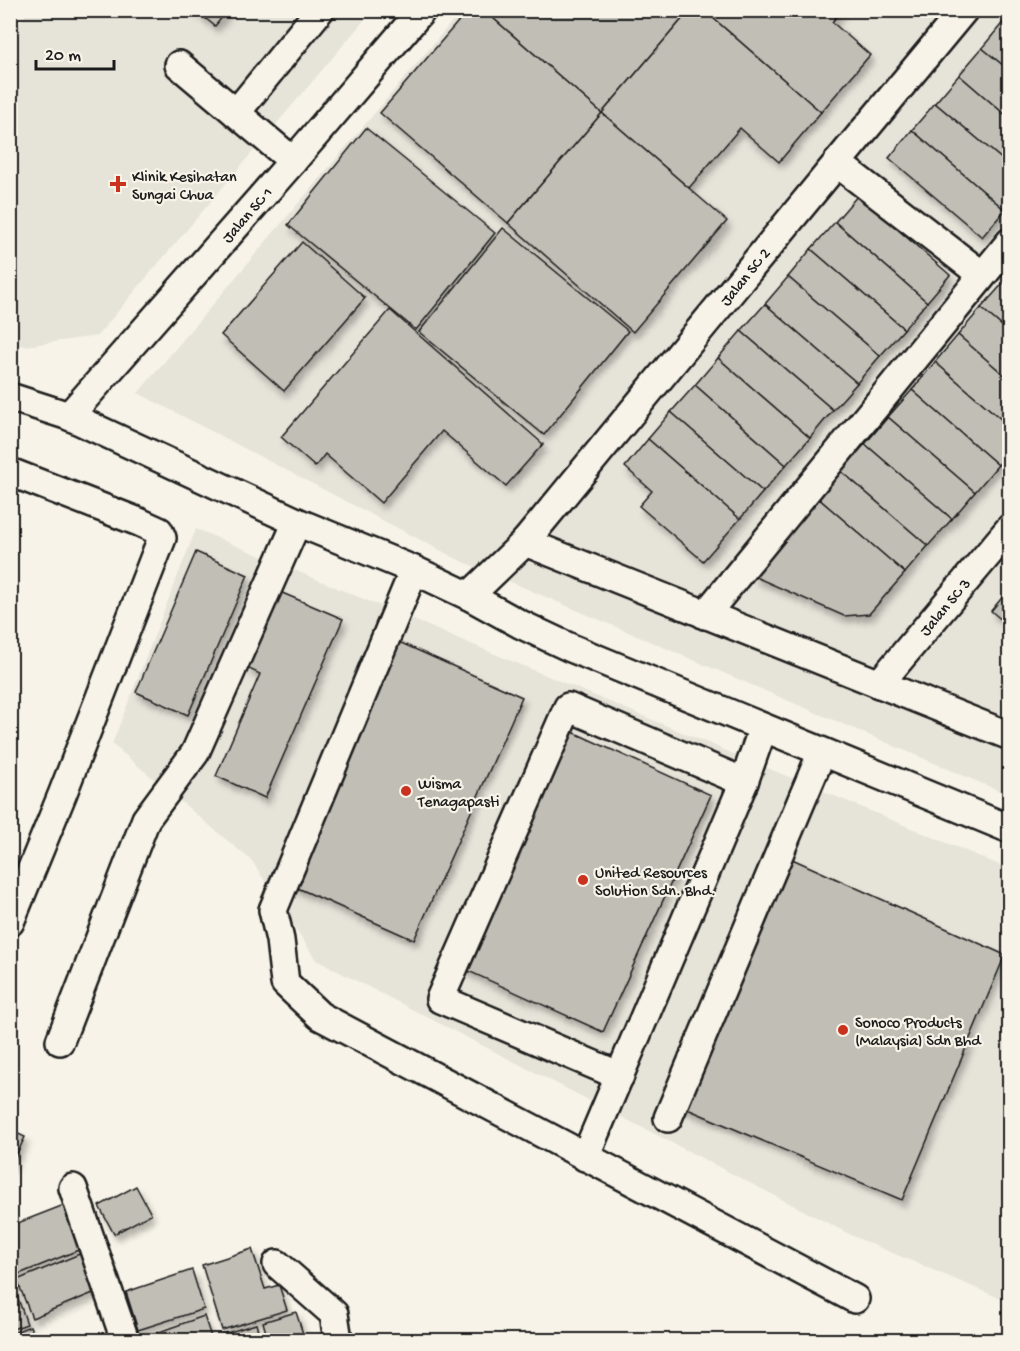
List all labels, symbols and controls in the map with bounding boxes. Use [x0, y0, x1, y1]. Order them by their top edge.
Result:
scale bar [36, 33, 114, 71]
text: 20 m [45, 46, 81, 67]
place label: Klinik Kesihatan Sungai Chua [132, 169, 237, 206]
marker: Klinik Kesihatan Sungai Chua [109, 175, 127, 193]
street label: Jalan SC 1 [219, 185, 278, 248]
street label: Jalan SC 2 [718, 245, 776, 311]
street label: Jalan SC 3 [917, 576, 976, 641]
place label: Wisma Tenagapasti [417, 776, 500, 813]
marker: Wisma Tenagapasti [399, 784, 413, 798]
place label: United Resources Solution Sdn. Bhd. [595, 865, 716, 902]
marker: United Resources Solution Sdn. Bhd. [576, 873, 590, 887]
place label: Sonoco Products (Malaysia) Sdn Bhd [855, 1015, 982, 1052]
marker: Sonoco Products (Malaysia) Sdn Bhd [836, 1023, 850, 1037]

